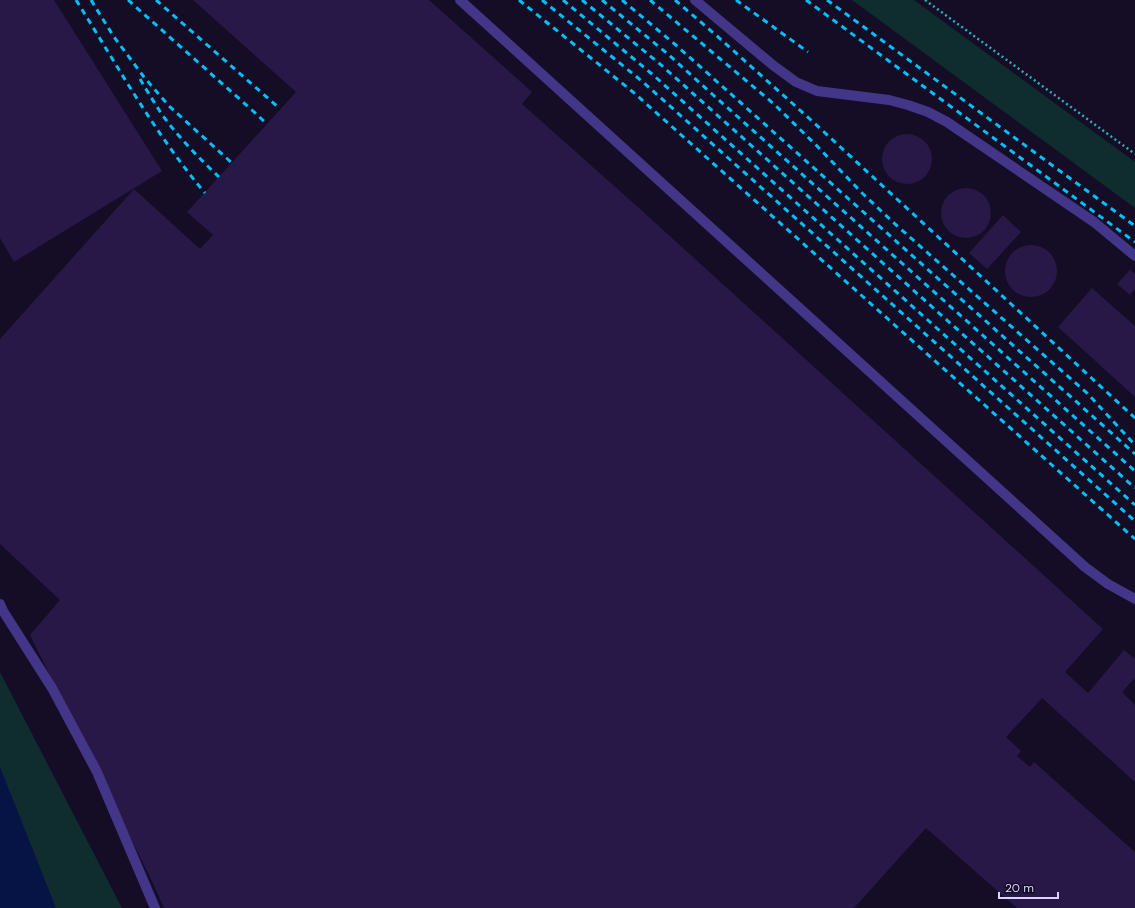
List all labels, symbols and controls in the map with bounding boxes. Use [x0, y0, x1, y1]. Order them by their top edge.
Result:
scale bar [999, 874, 1058, 900]
text: 20 m [1005, 880, 1034, 896]

